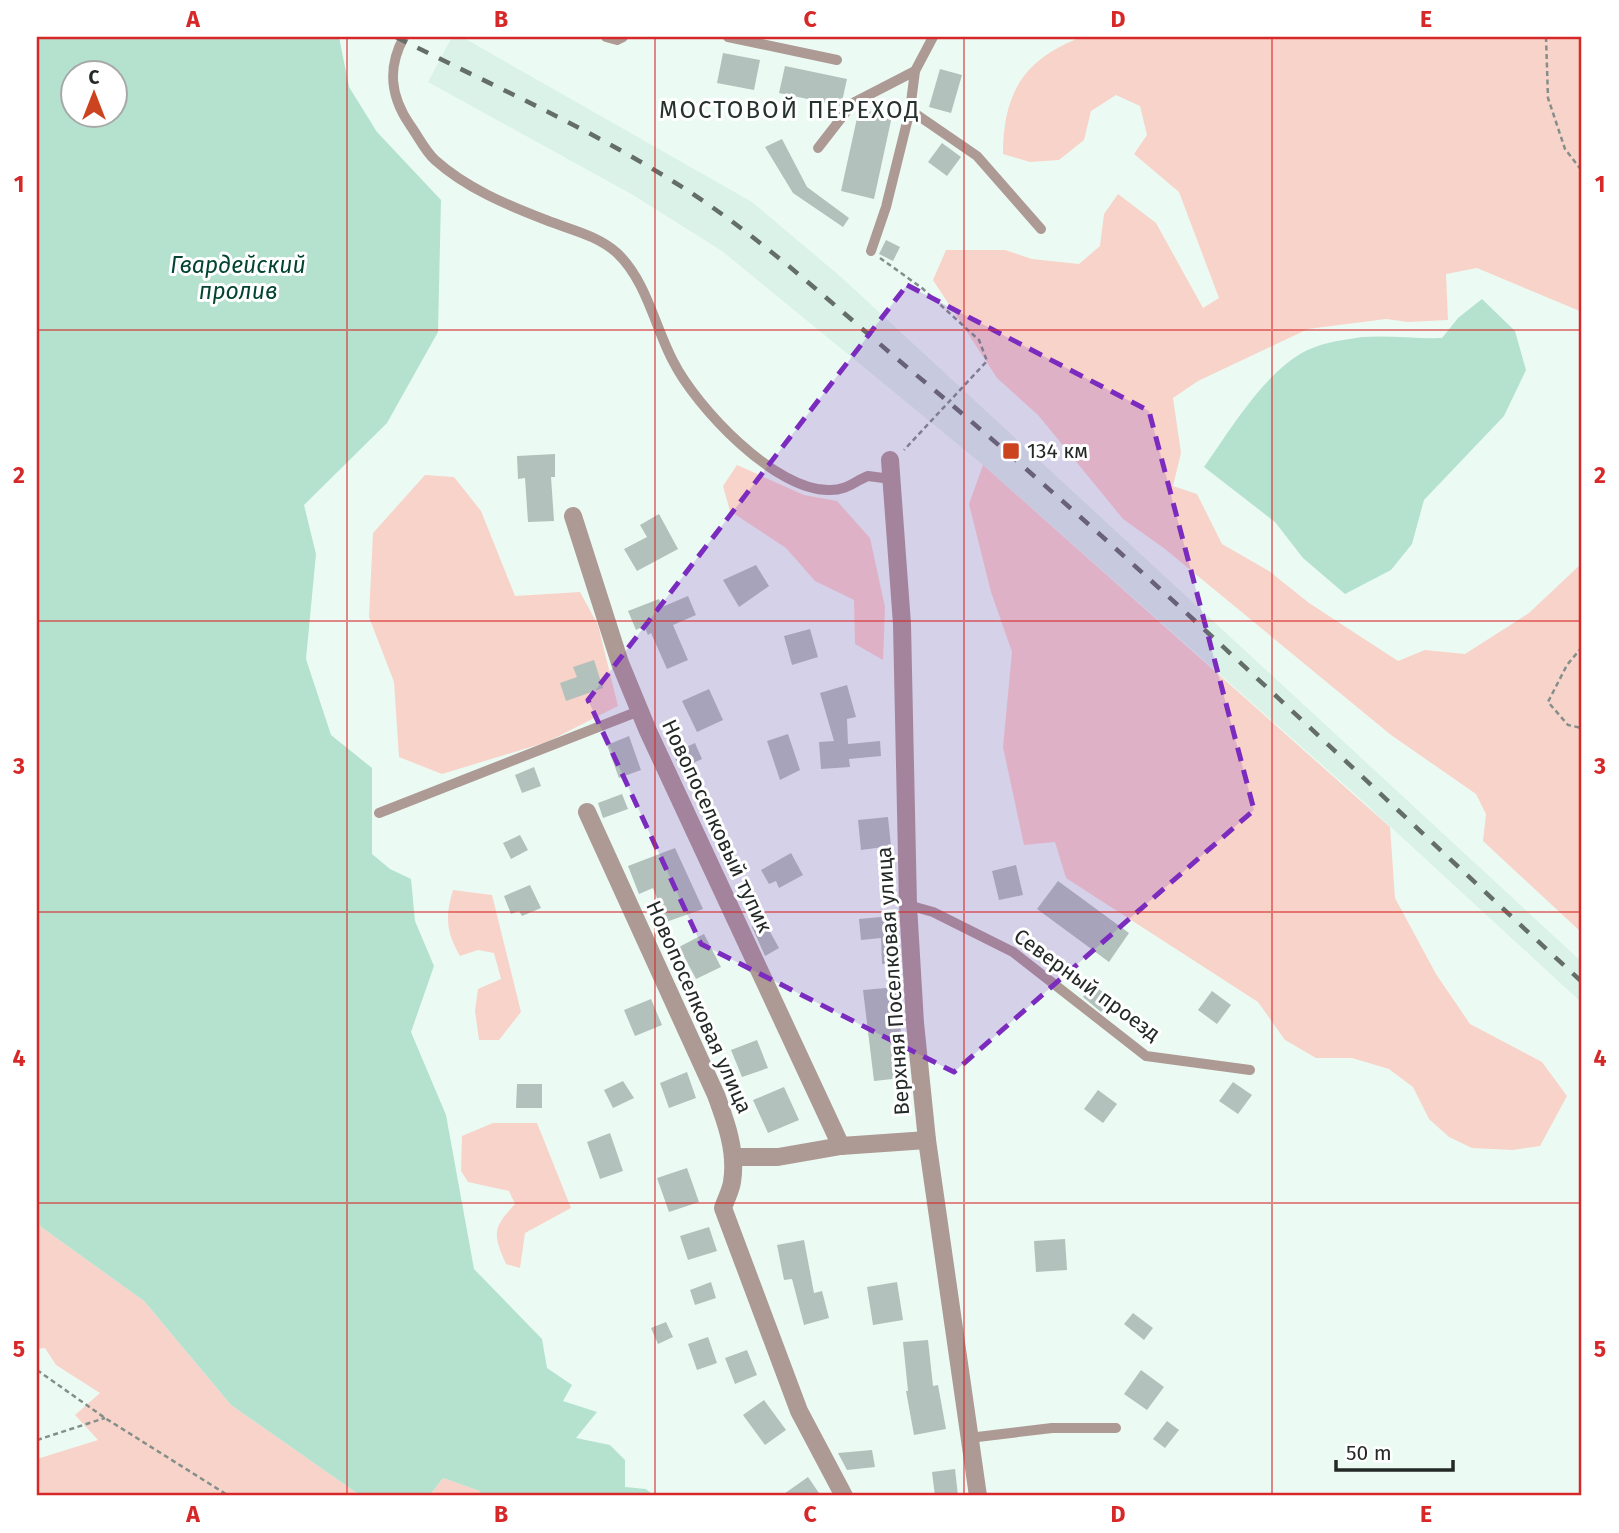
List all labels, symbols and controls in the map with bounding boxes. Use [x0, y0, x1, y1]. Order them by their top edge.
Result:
text: A [185, 5, 200, 33]
text: B [494, 5, 508, 33]
text: C [803, 5, 817, 33]
text: D [1111, 5, 1126, 33]
text: E [1420, 5, 1432, 33]
north arrow [60, 60, 130, 130]
text: С [89, 66, 100, 89]
district label: МОСТОВОЙ ПЕРЕХОД [659, 96, 921, 124]
text: 1 [14, 170, 24, 198]
text: 1 [1595, 170, 1605, 198]
water label: Гвардейский пролив [170, 251, 306, 305]
place label: 134 км [1027, 438, 1088, 464]
marker: 134 км [1001, 441, 1021, 461]
text: 2 [13, 461, 25, 489]
text: 2 [1594, 461, 1606, 489]
street label: Новопоселковый тупик [656, 715, 778, 937]
text: 3 [12, 752, 25, 780]
text: 3 [1593, 752, 1606, 780]
street label: Верхняя Поселковая улица [871, 846, 915, 1116]
street label: Новопоселковая улица [640, 897, 758, 1117]
street label: Северный проезд [1009, 923, 1165, 1047]
text: 4 [13, 1044, 26, 1072]
text: 4 [1594, 1044, 1607, 1072]
text: 5 [13, 1335, 25, 1363]
text: 5 [1594, 1335, 1606, 1363]
scale bar [1336, 1428, 1453, 1472]
text: 50 m [1346, 1440, 1392, 1466]
text: A [185, 1500, 200, 1528]
text: B [494, 1500, 508, 1528]
text: C [803, 1500, 817, 1528]
text: D [1111, 1500, 1126, 1528]
text: E [1420, 1500, 1432, 1528]

